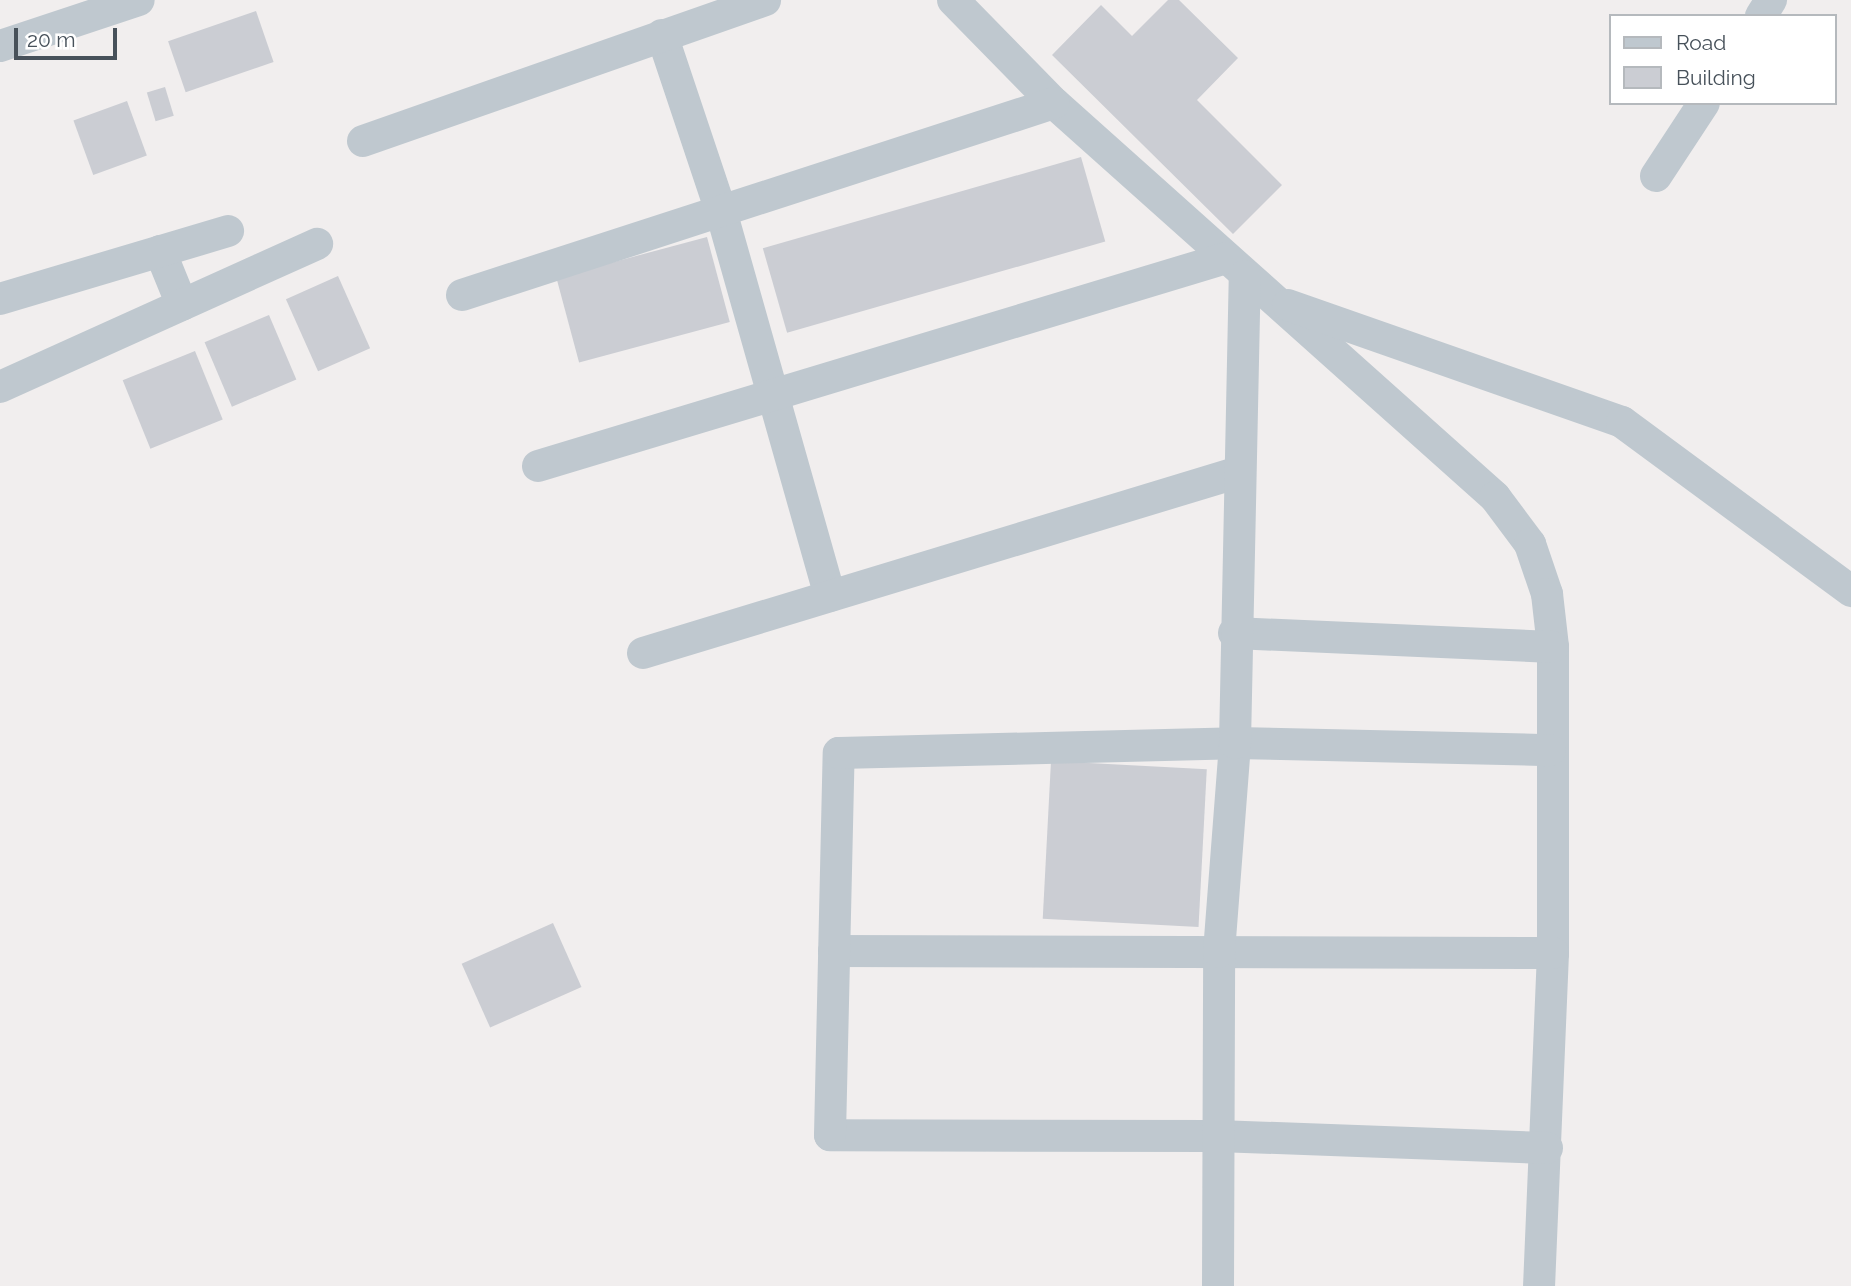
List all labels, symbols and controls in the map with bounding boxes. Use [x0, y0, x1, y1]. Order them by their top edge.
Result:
scale bar [18, 14, 121, 58]
legend [1610, 14, 1837, 105]
text: 20 m [27, 27, 75, 52]
text: Road [1676, 30, 1726, 55]
text: Building [1676, 65, 1756, 90]

